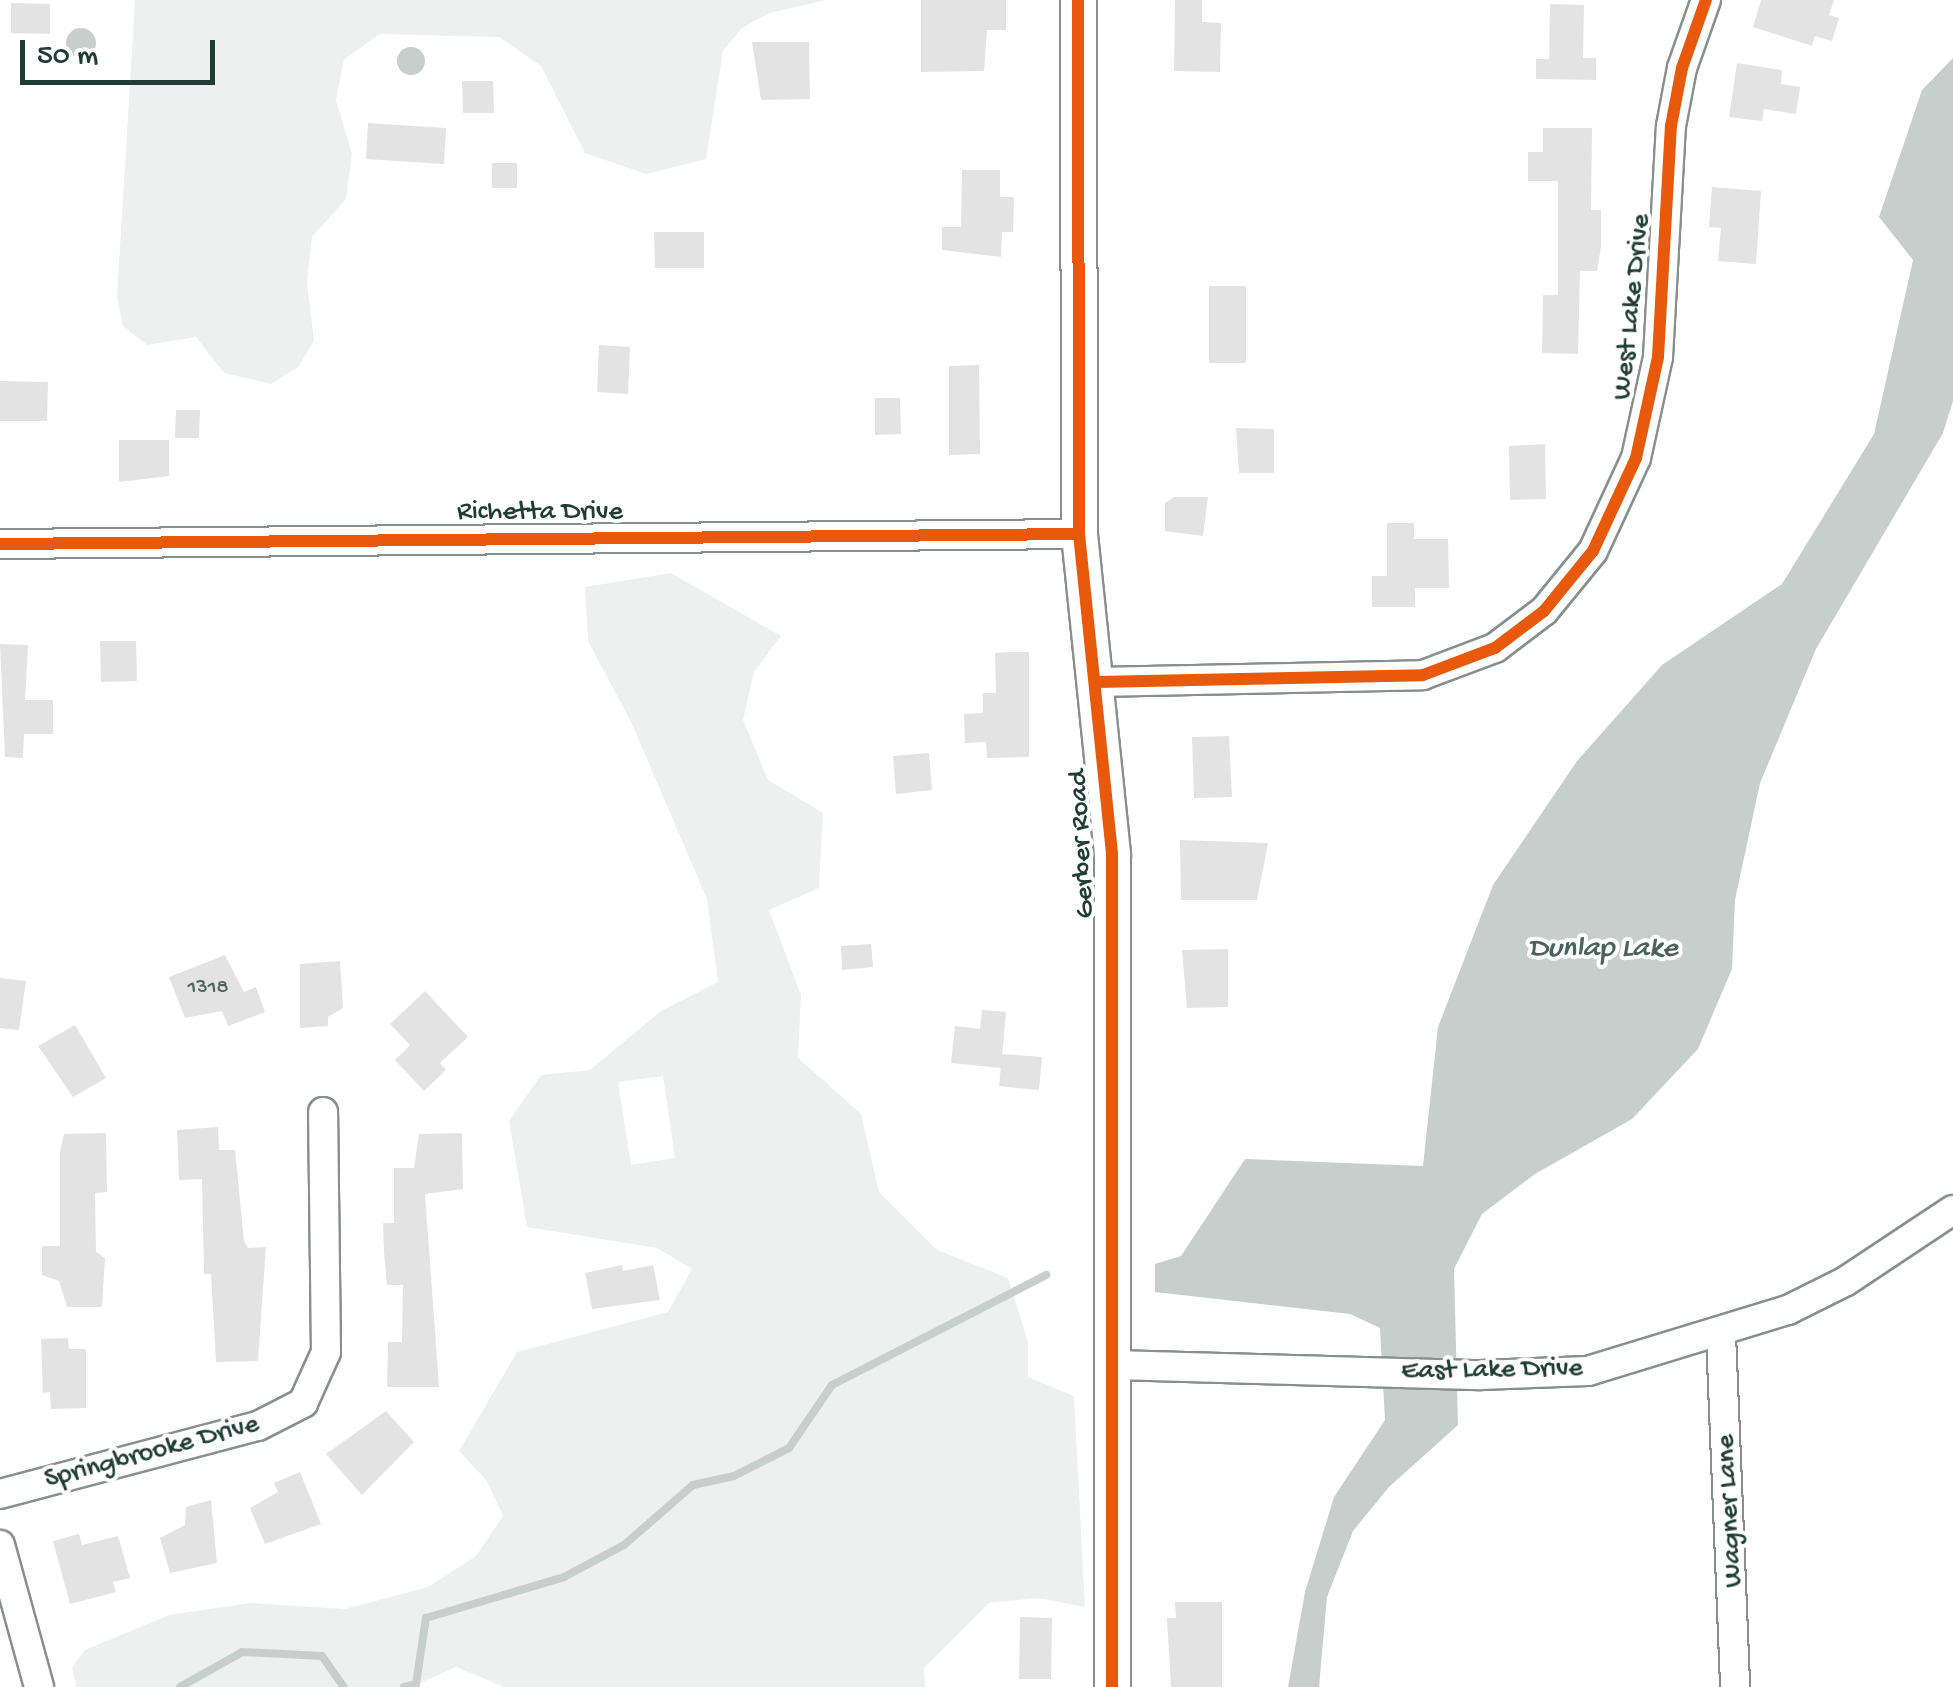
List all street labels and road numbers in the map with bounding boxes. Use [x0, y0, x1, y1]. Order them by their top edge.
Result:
street label: West Lake Drive [1607, 212, 1659, 402]
street label: Richetta Drive [457, 496, 623, 530]
street label: Gerber Road [1062, 769, 1104, 919]
street label: East Lake Drive [1401, 1353, 1583, 1389]
street label: Springbrooke Drive [41, 1408, 263, 1498]
street label: Wagner Lane [1710, 1434, 1752, 1588]

